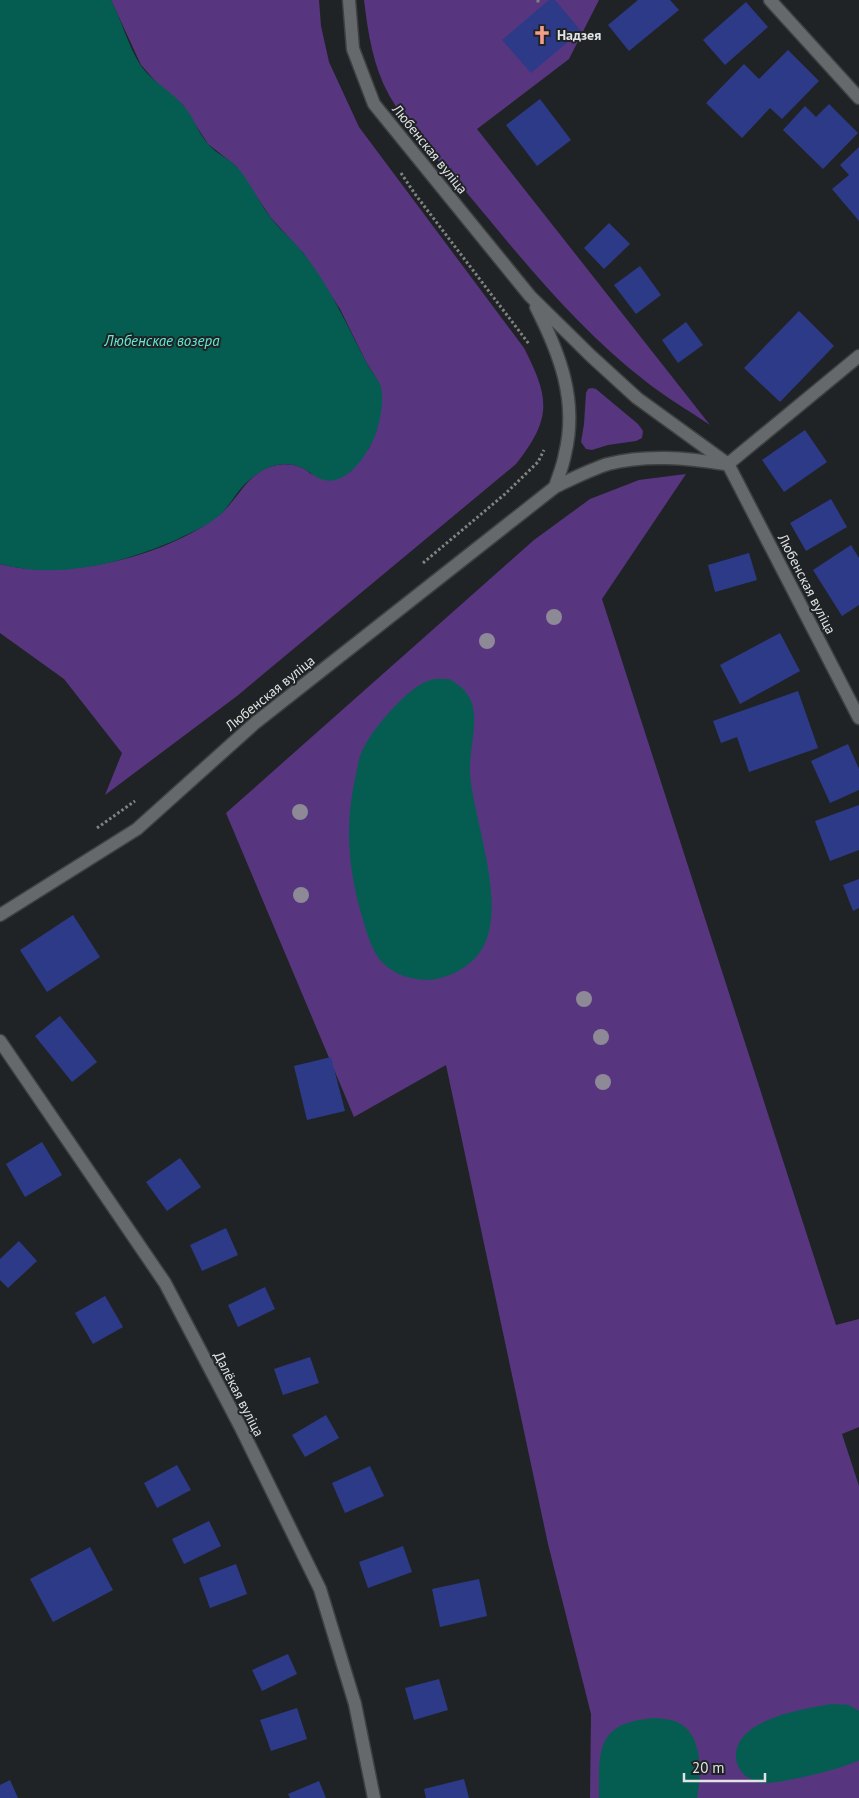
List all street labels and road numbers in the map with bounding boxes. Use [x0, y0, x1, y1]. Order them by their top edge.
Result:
street label: Любенская вуліца [388, 100, 472, 197]
street label: Любенская вуліца [774, 530, 840, 637]
street label: Любенская вуліца [221, 651, 318, 735]
street label: Далёкая вуліца [210, 1348, 268, 1440]

